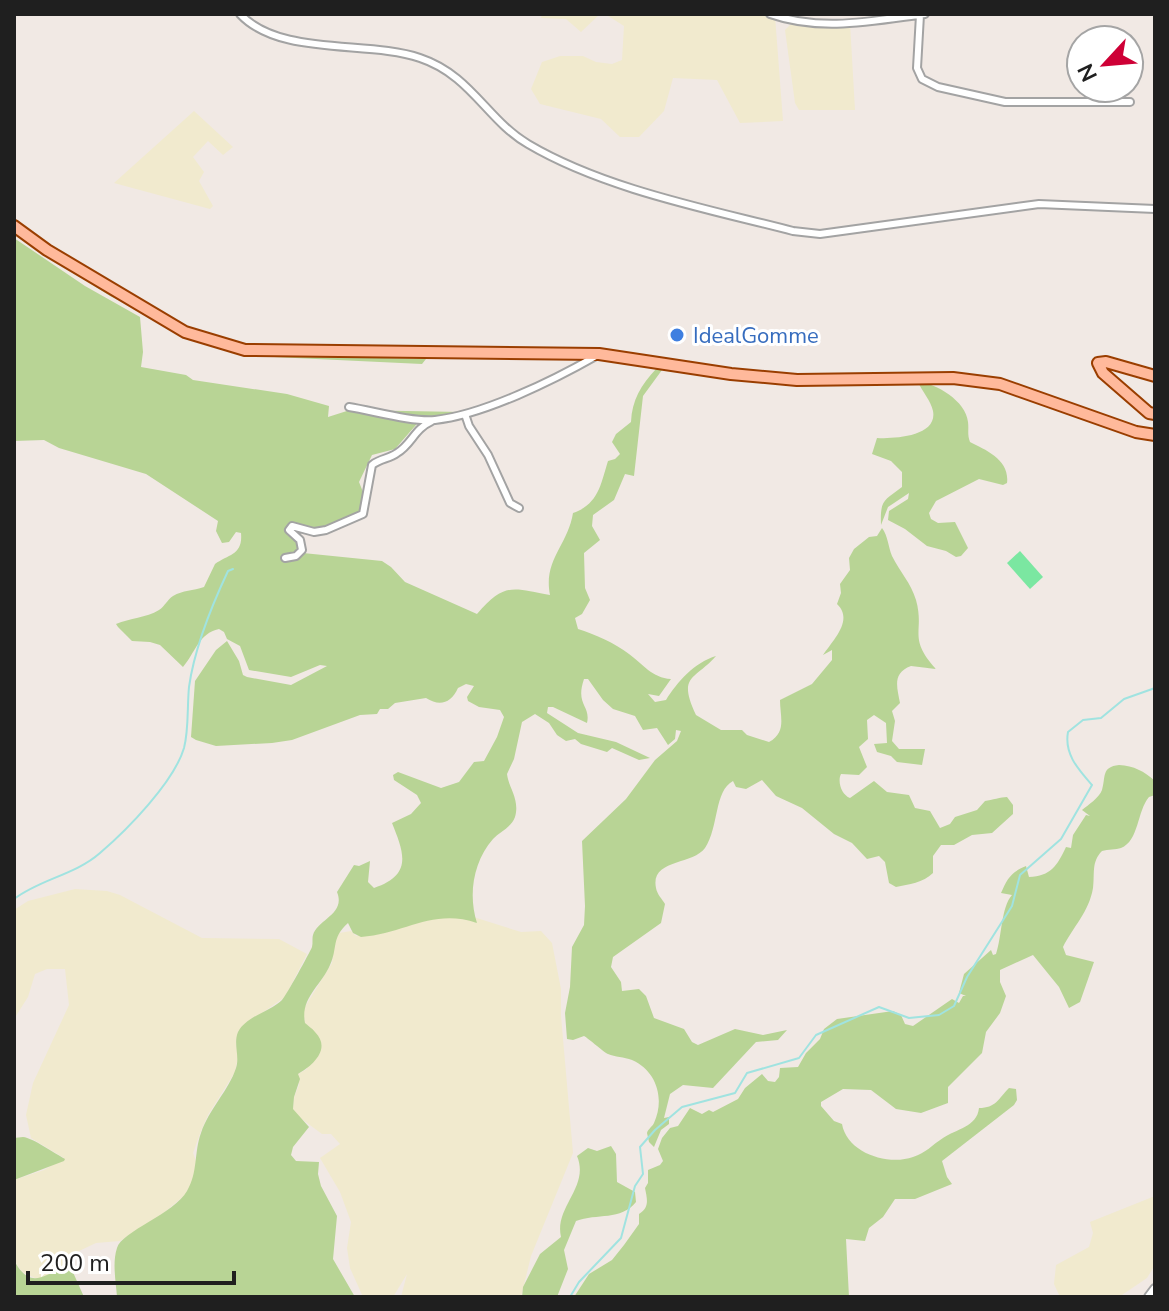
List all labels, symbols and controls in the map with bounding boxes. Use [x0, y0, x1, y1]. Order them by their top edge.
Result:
north arrow [1065, 24, 1145, 104]
text: N [1071, 58, 1105, 86]
place label: IdealGomme [693, 321, 819, 351]
marker: IdealGomme [668, 326, 686, 344]
scale bar [28, 1235, 234, 1285]
text: 200 m [40, 1247, 110, 1279]

